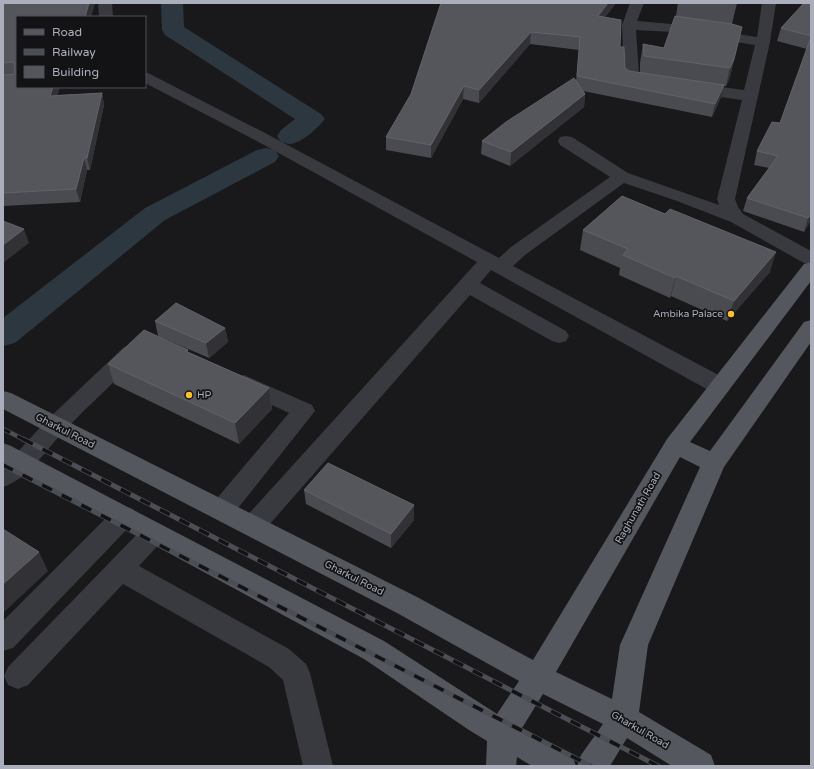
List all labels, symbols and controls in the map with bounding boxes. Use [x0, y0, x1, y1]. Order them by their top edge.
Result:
legend [16, 16, 146, 88]
text: Road [52, 25, 82, 39]
text: Railway [52, 45, 96, 59]
text: Building [52, 65, 99, 79]
place label: Ambika Palace [653, 308, 723, 320]
marker: Ambika Palace [726, 309, 736, 319]
place label: HP [197, 389, 212, 401]
marker: HP [184, 390, 194, 400]
street label: Gharkul Road [33, 411, 97, 451]
street label: Raghunath Road [613, 470, 663, 546]
street label: Gharkul Road [322, 558, 386, 598]
street label: Gharkul Road [609, 709, 671, 751]

